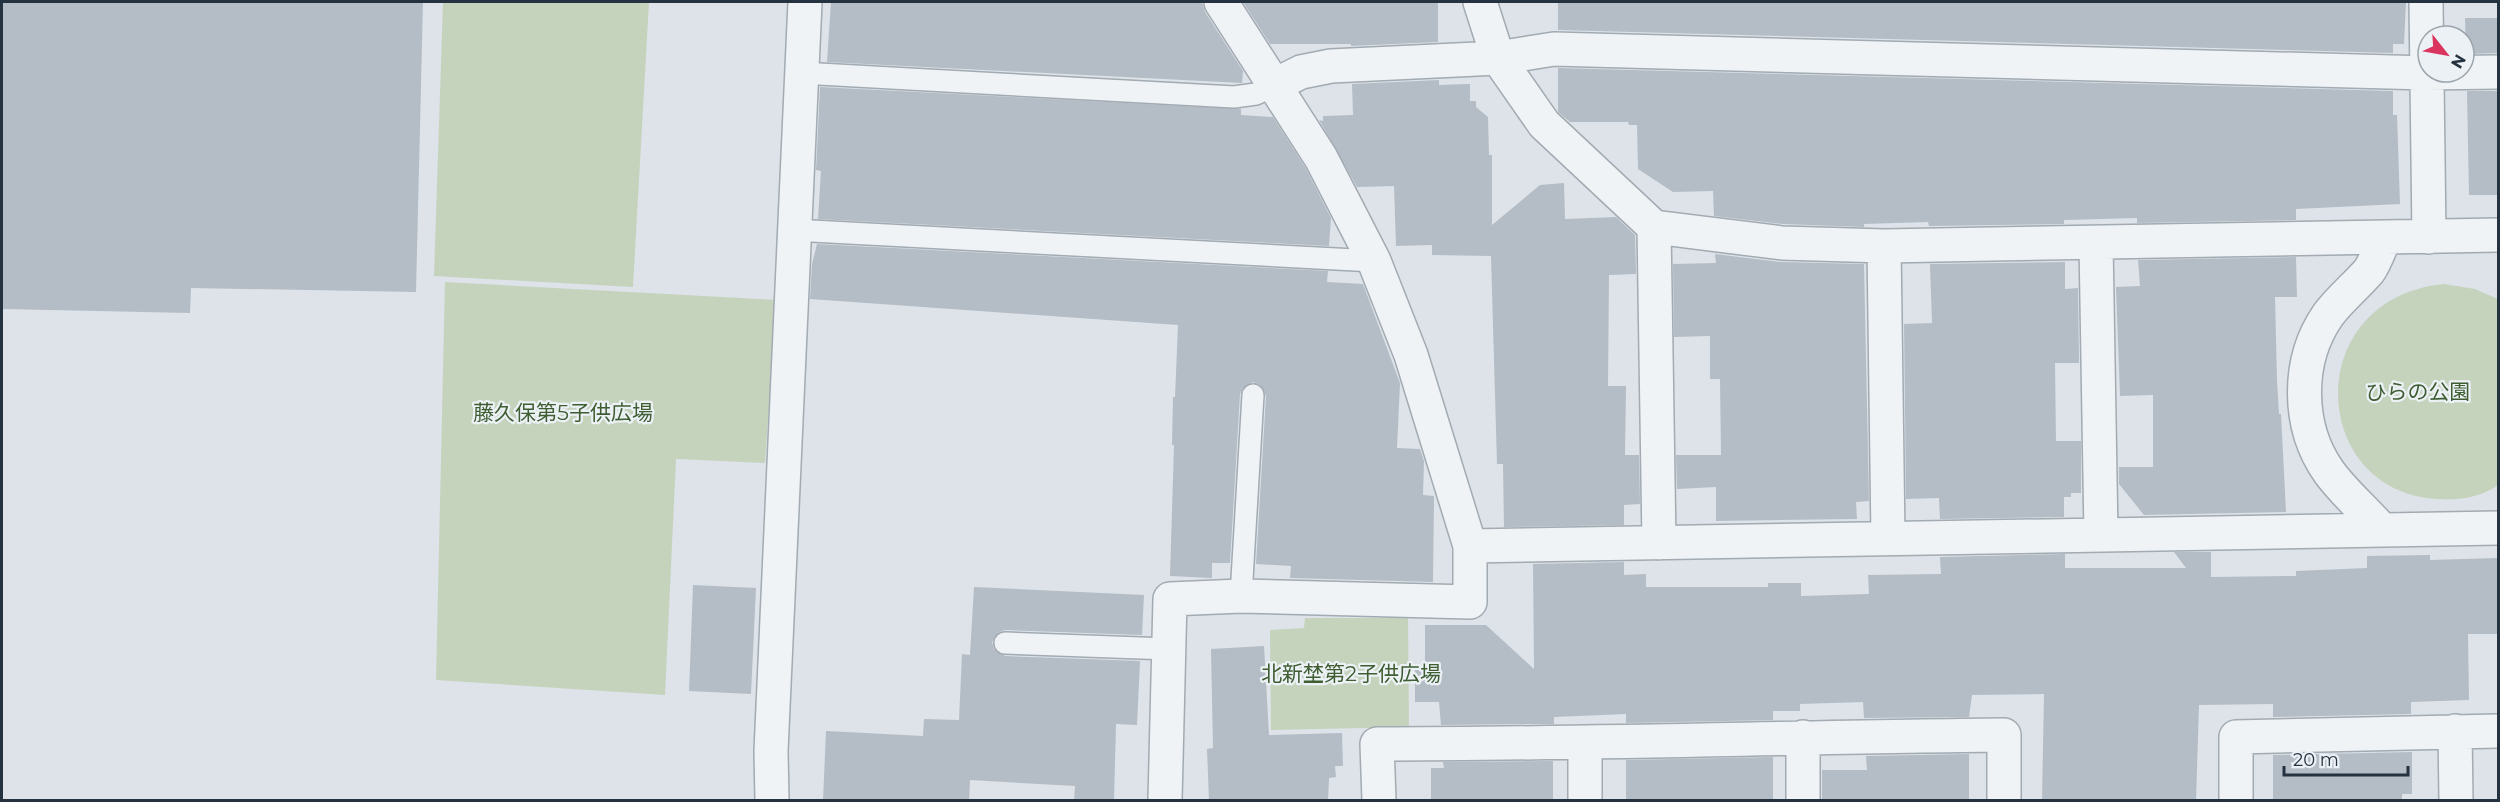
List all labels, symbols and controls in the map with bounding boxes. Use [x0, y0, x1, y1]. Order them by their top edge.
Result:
north arrow [2416, 24, 2476, 84]
text: N [2447, 51, 2470, 72]
park label: ひらの公園 [2366, 379, 2471, 404]
park label: 藤久保第5子供広場 [473, 400, 653, 425]
park label: 北新埜第2子供広場 [1261, 661, 1441, 686]
scale bar [2284, 739, 2408, 777]
text: 20 m [2293, 749, 2339, 771]

